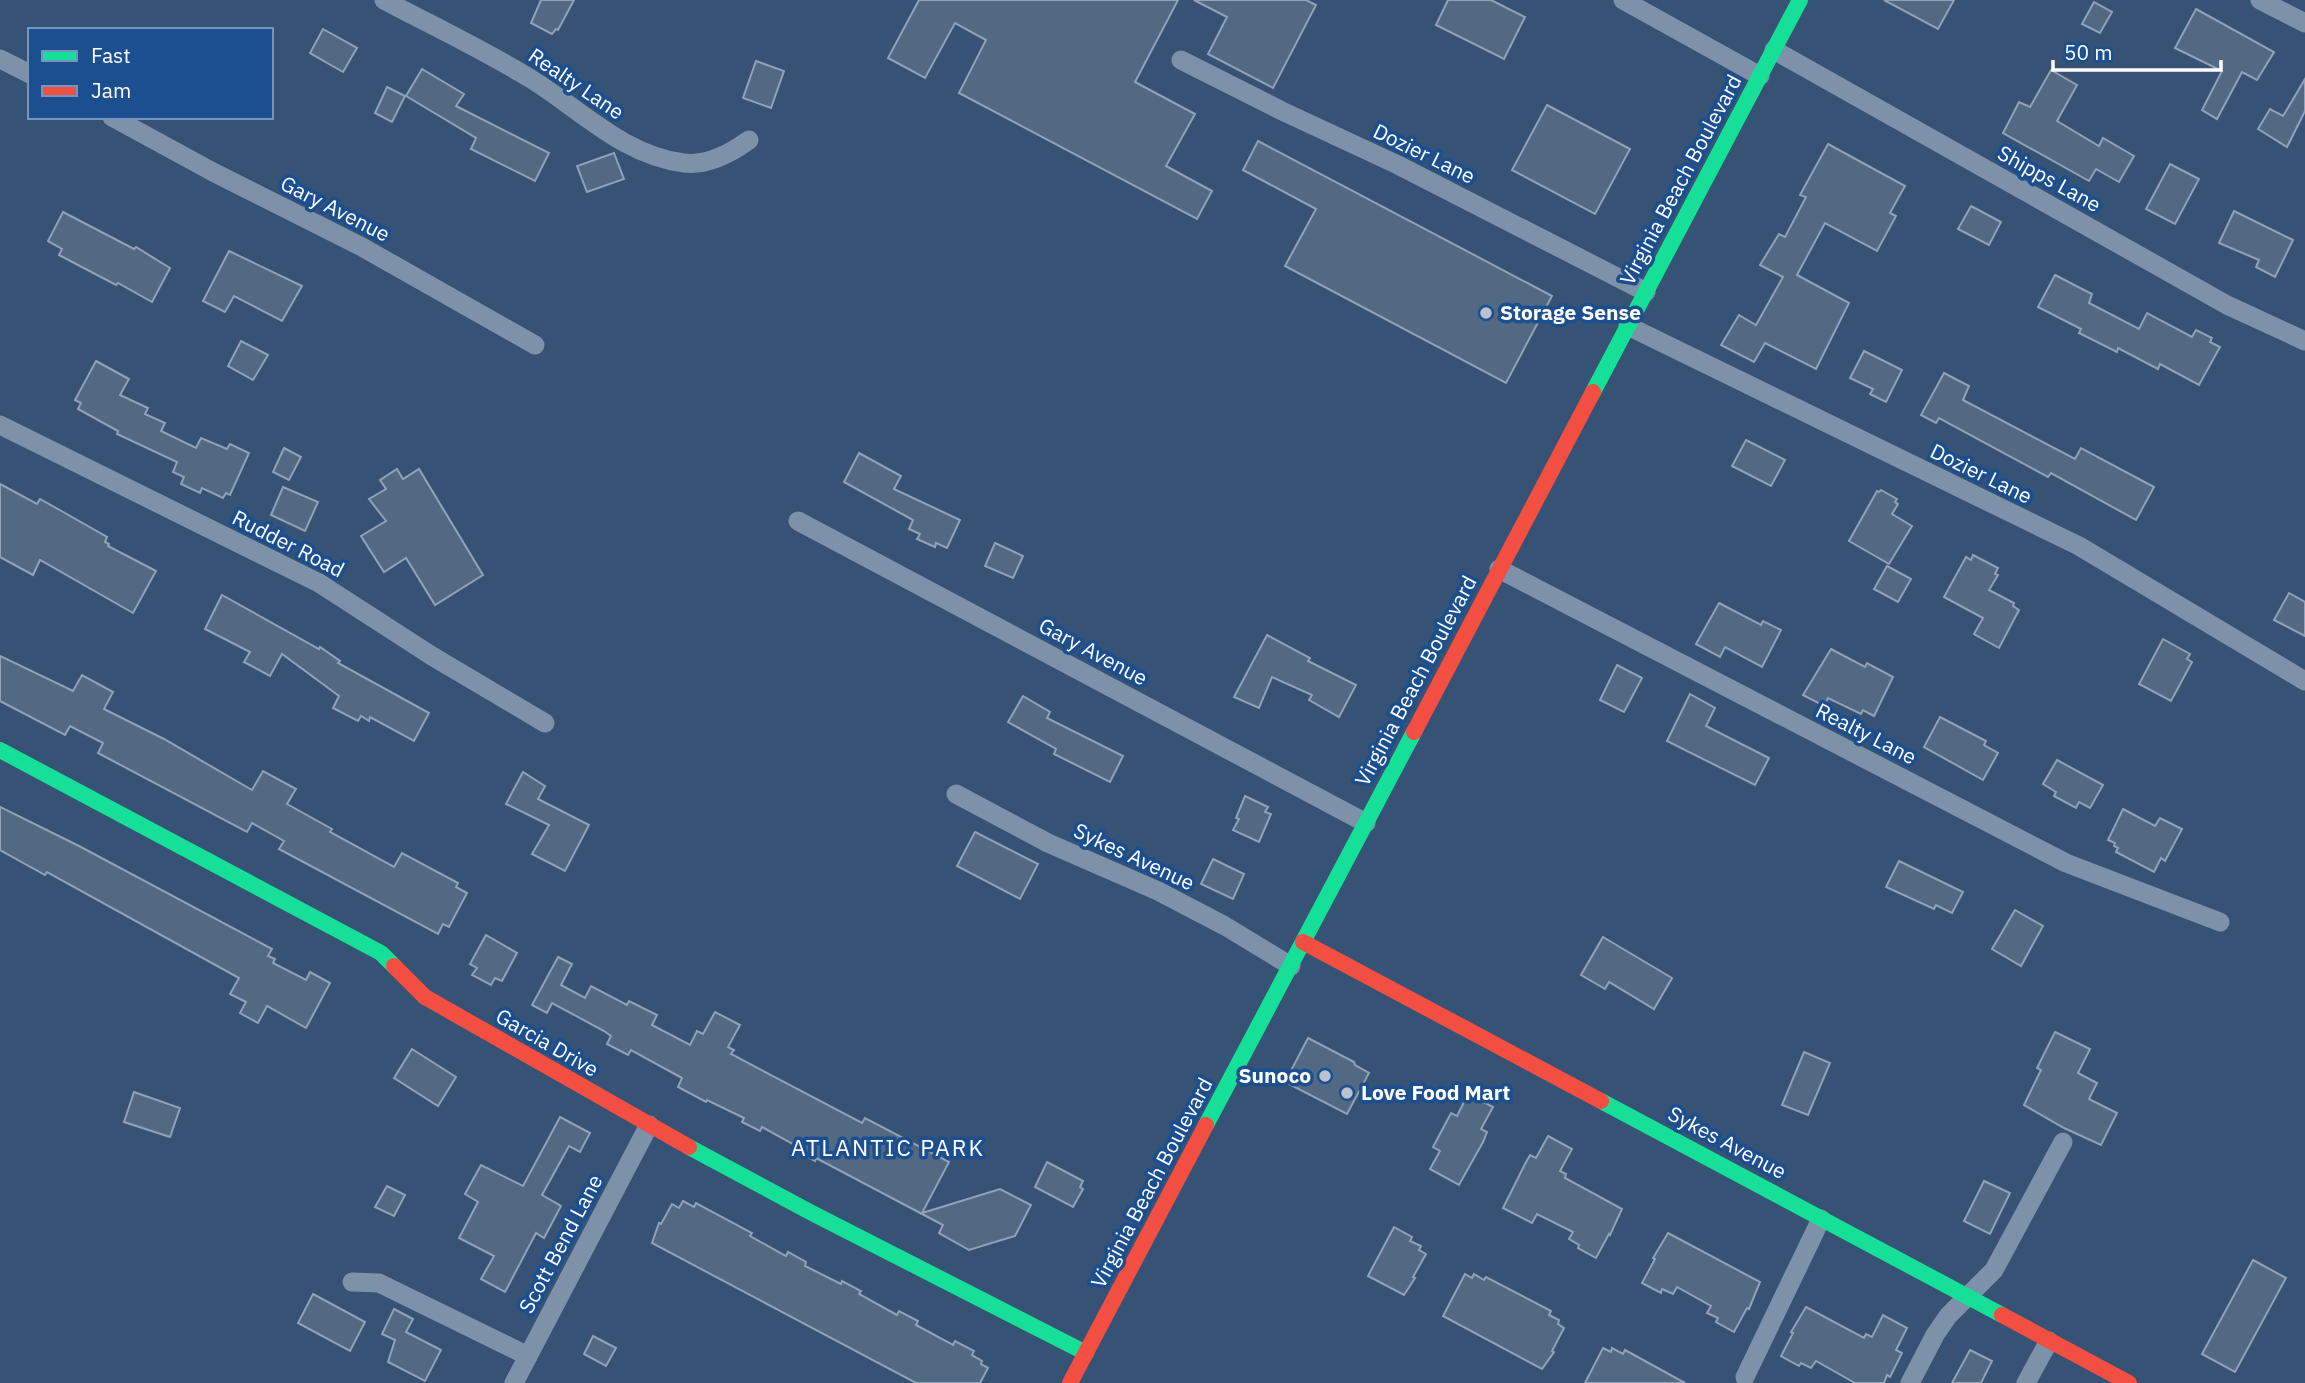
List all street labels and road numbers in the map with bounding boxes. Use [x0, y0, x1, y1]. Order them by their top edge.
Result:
street label: Realty Lane [523, 41, 630, 125]
street label: Virginia Beach Boulevard [1613, 69, 1748, 290]
street label: Dozier Lane [1369, 116, 1480, 190]
street label: Shipps Lane [1993, 138, 2106, 218]
street label: Gary Avenue [276, 169, 395, 248]
street label: Dozier Lane [1926, 436, 2037, 510]
street label: Rudder Road [228, 503, 349, 583]
street label: Virginia Beach Boulevard [1348, 570, 1483, 791]
street label: Gary Avenue [1034, 611, 1153, 691]
street label: Realty Lane [1811, 696, 1922, 770]
street label: Sykes Avenue [1069, 816, 1199, 896]
street label: Garcia Drive [491, 1001, 604, 1083]
street label: Virginia Beach Boulevard [1084, 1072, 1219, 1293]
street label: Sykes Avenue [1663, 1099, 1792, 1185]
street label: Scott Bend Lane [512, 1169, 608, 1318]

